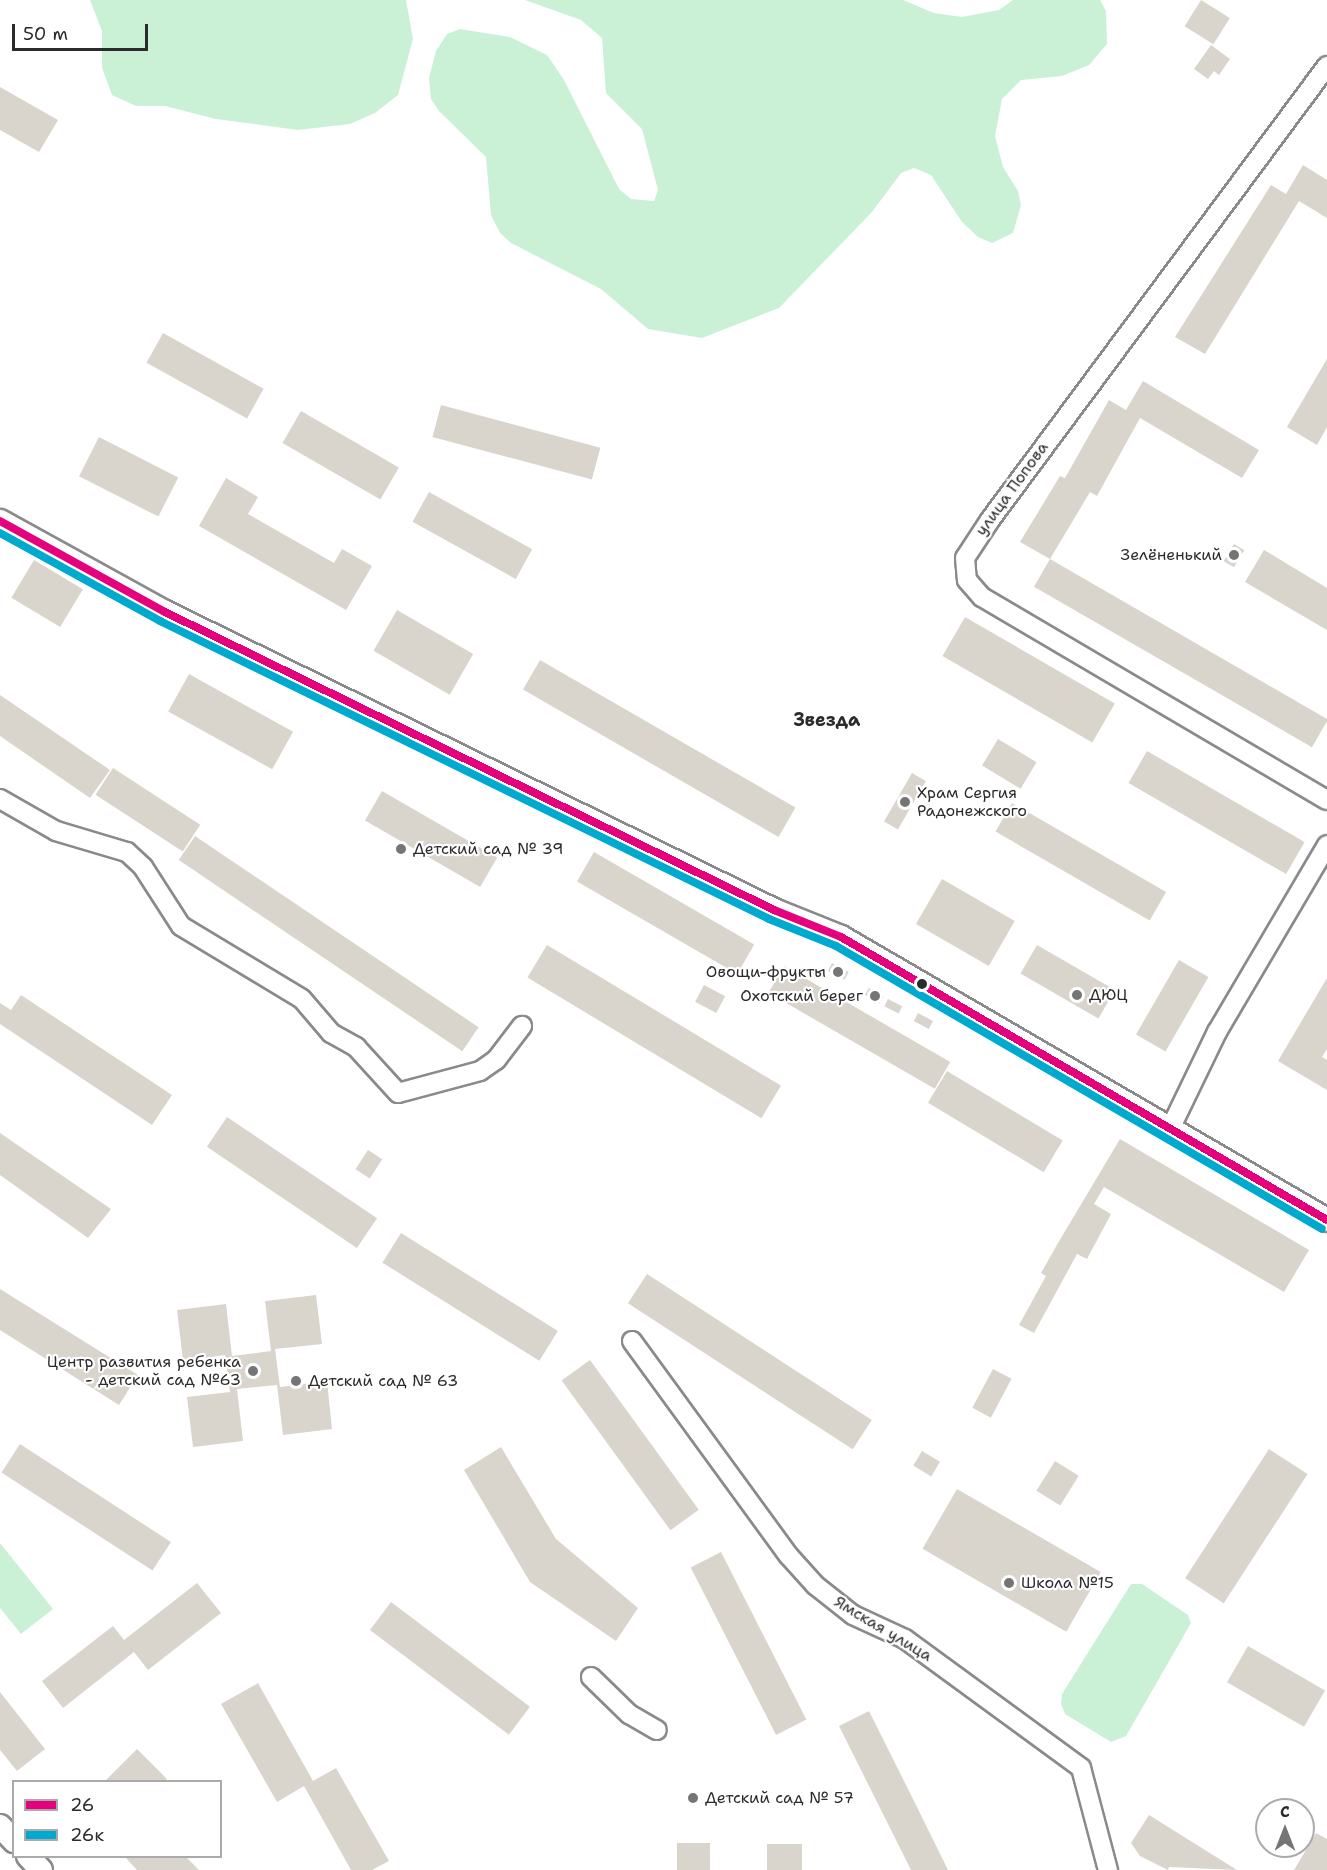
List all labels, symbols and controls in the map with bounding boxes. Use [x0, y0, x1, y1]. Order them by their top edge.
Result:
scale bar [15, 12, 152, 50]
text: 50 m [23, 22, 68, 46]
street label: улица Попова [972, 438, 1052, 540]
place label: Зелёненький [1121, 545, 1222, 565]
marker: Зелёненький [1227, 548, 1241, 562]
district label: Звезда [794, 709, 860, 731]
place label: Храм Сергия Радонежского [917, 783, 1027, 821]
marker: Храм Сергия Радонежского [898, 795, 912, 809]
place label: Детский сад № 39 [413, 839, 563, 859]
marker: Детский сад № 39 [394, 842, 408, 856]
place label: Овощи-фрукты [706, 962, 826, 982]
marker: Овощи-фрукты [831, 965, 845, 979]
unlabelled marker [916, 978, 928, 990]
place label: ДЮЦ [1089, 985, 1128, 1005]
place label: Охотский берег [740, 986, 863, 1006]
marker: ДЮЦ [1070, 988, 1084, 1002]
marker: Охотский берег [868, 989, 882, 1003]
place label: Центр развития ребенка - детский сад №63 [47, 1352, 241, 1390]
marker: Центр развития ребенка - детский сад №63 [246, 1364, 260, 1378]
place label: Детский сад № 63 [308, 1371, 458, 1391]
marker: Детский сад № 63 [289, 1374, 303, 1388]
place label: Школа №15 [1021, 1573, 1114, 1593]
marker: Школа №15 [1002, 1576, 1016, 1590]
street label: Ямская улица [831, 1592, 935, 1666]
legend [12, 1780, 222, 1858]
place label: Детский сад № 57 [705, 1788, 854, 1808]
marker: Детский сад № 57 [686, 1791, 700, 1805]
text: 26 [70, 1793, 94, 1817]
north arrow [1255, 1798, 1315, 1858]
text: С [1280, 1801, 1290, 1822]
text: 26к [70, 1823, 104, 1847]

